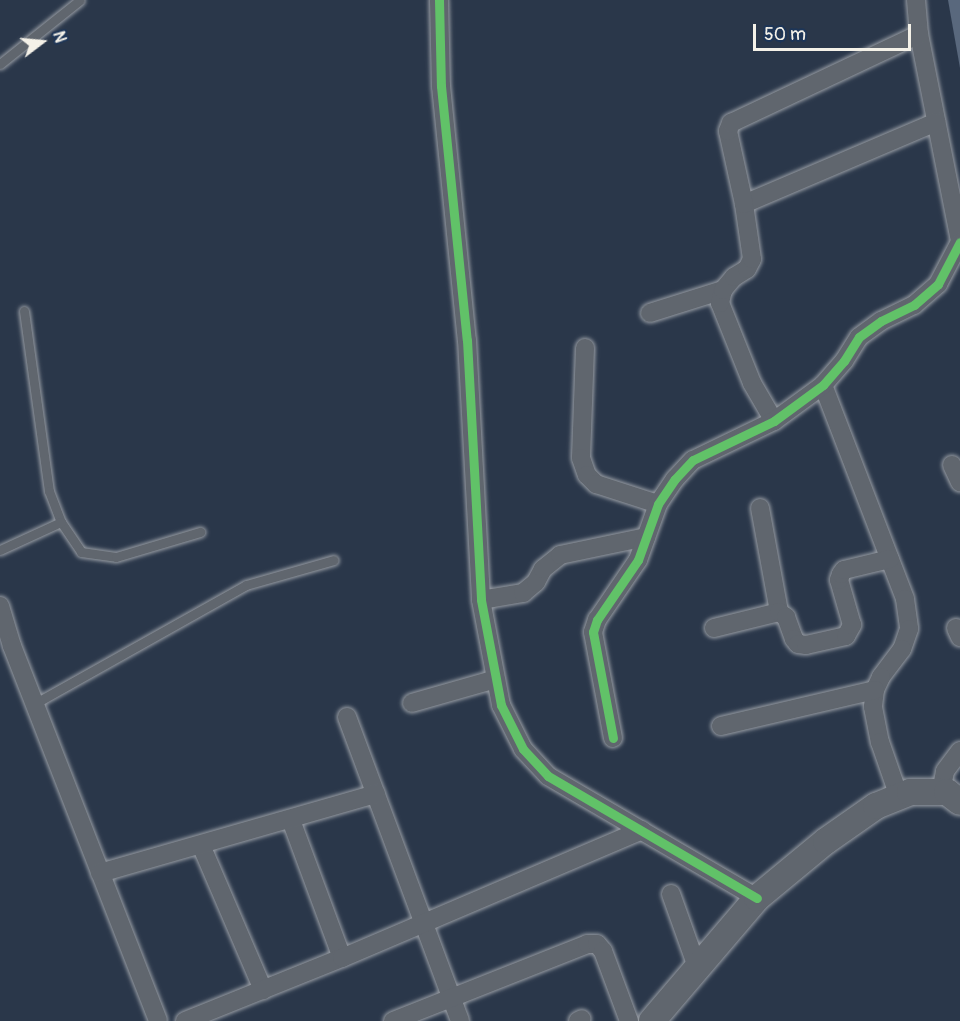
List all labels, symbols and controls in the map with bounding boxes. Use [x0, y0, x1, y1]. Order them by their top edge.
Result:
north arrow [12, 12, 72, 72]
scale bar [756, 12, 914, 50]
text: 50 m [764, 23, 806, 46]
text: N [48, 29, 70, 45]

